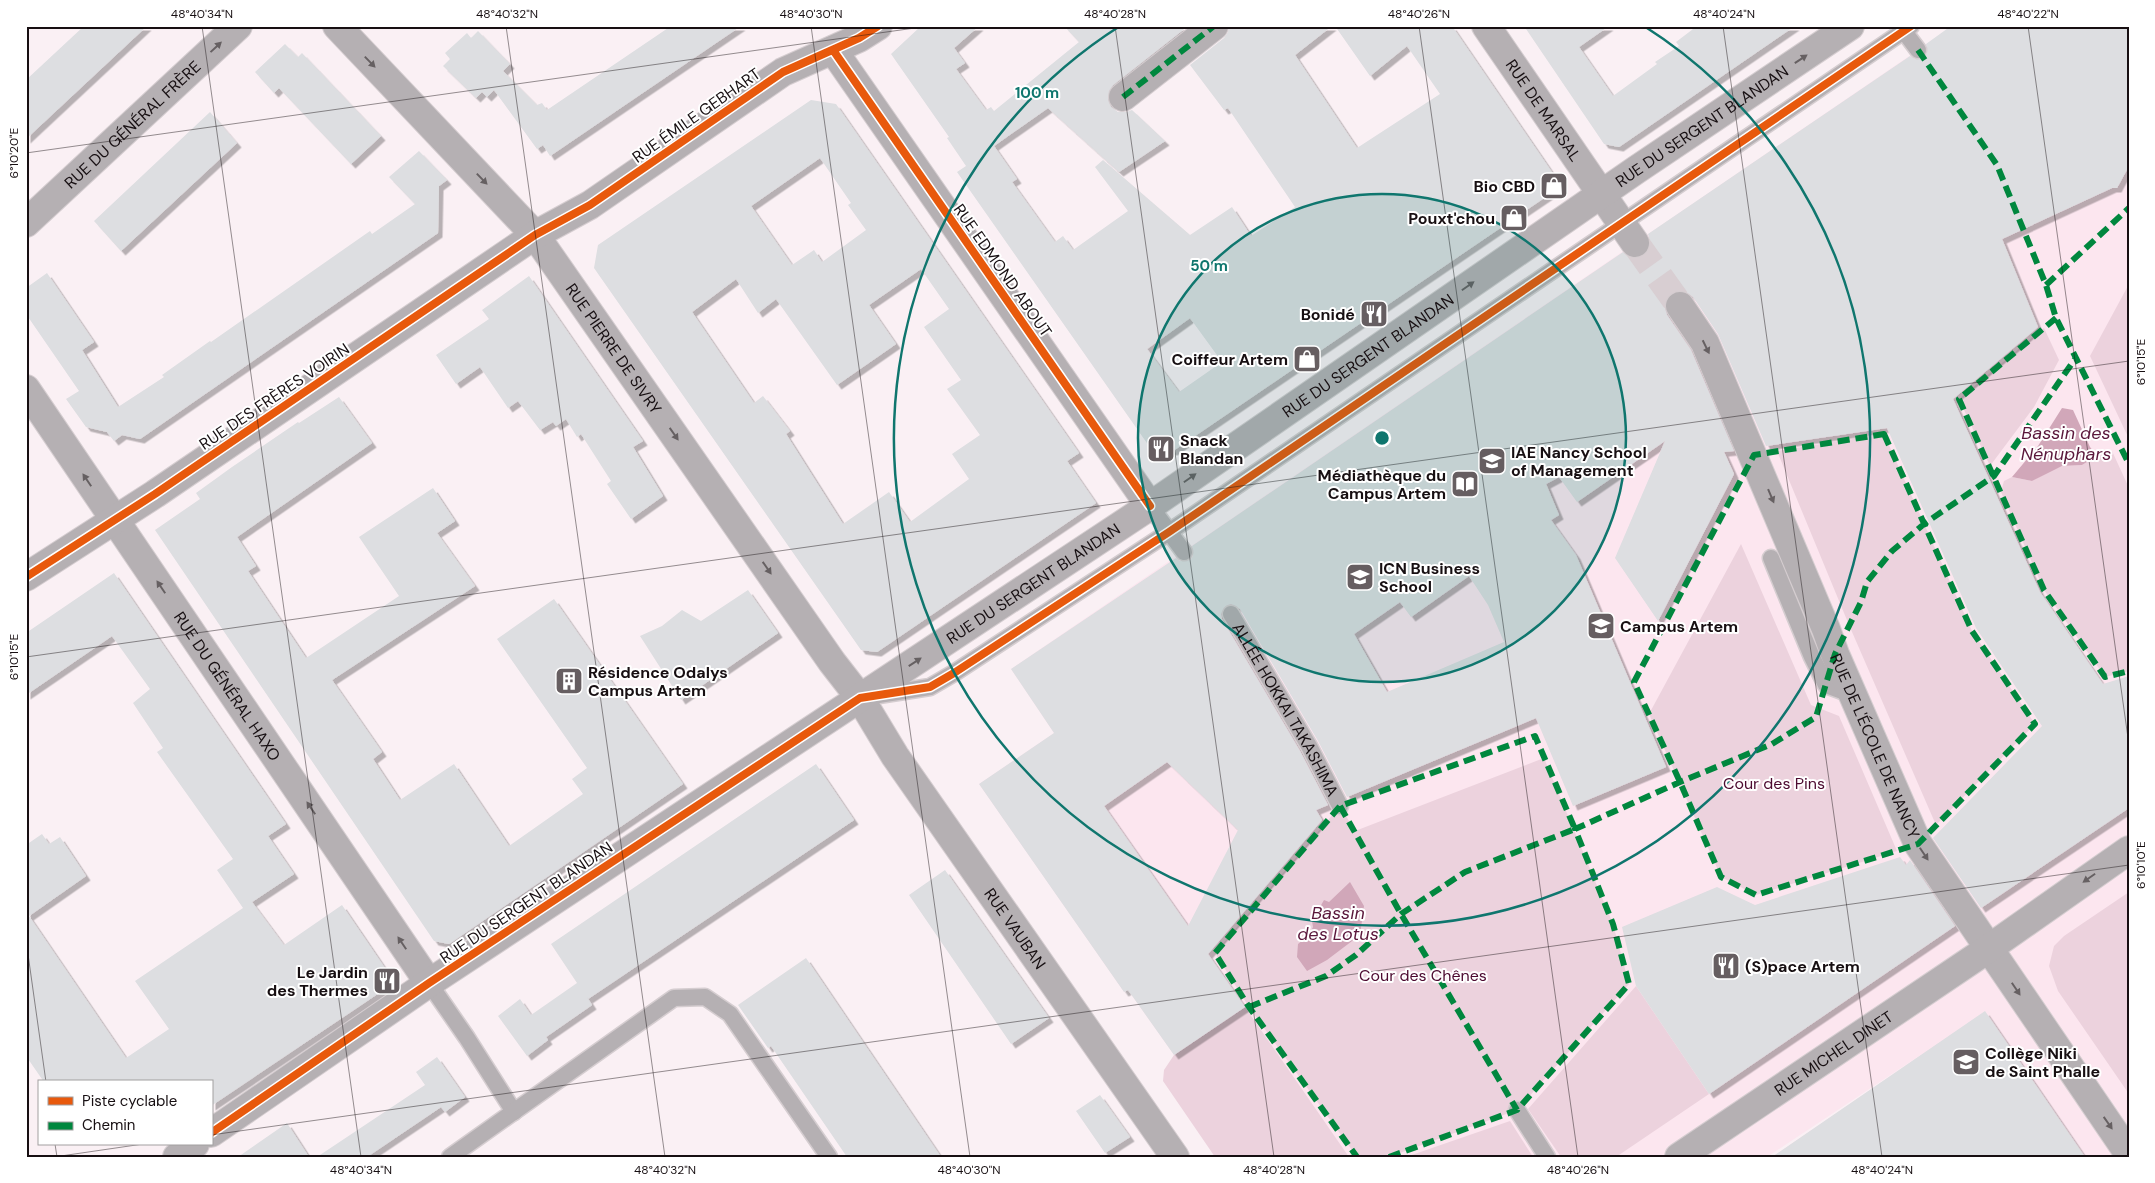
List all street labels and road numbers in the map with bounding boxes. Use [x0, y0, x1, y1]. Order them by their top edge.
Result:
street label: RUE DE MARSAL [1501, 55, 1586, 166]
street label: RUE DU GÉNÉRAL FRÈRE [60, 56, 205, 193]
street label: RUE DU SERGENT BLANDAN [1611, 61, 1792, 192]
street label: RUE ÉMILE GEBHART [628, 63, 765, 168]
street label: RUE EDMOND ABOUT [949, 200, 1056, 341]
street label: RUE PIERRE DE SIVRY [561, 279, 666, 418]
street label: RUE DU SERGENT BLANDAN [1278, 289, 1458, 422]
street label: RUE DES FRÈRES VOIRIN [195, 338, 353, 455]
street label: RUE DU SERGENT BLANDAN [943, 519, 1124, 649]
street label: RUE DU GÉNÉRAL HAXO [169, 608, 285, 765]
street label: ALLÉE HOKKAI TAKASHIMA [1227, 619, 1343, 800]
street label: RUE DE L'ÉCOLE DE NANCY [1825, 650, 1924, 842]
street label: RUE DU SERGENT BLANDAN [436, 837, 617, 968]
street label: RUE VAUBAN [979, 884, 1051, 973]
street label: RUE MICHEL DINET [1770, 1006, 1897, 1101]

